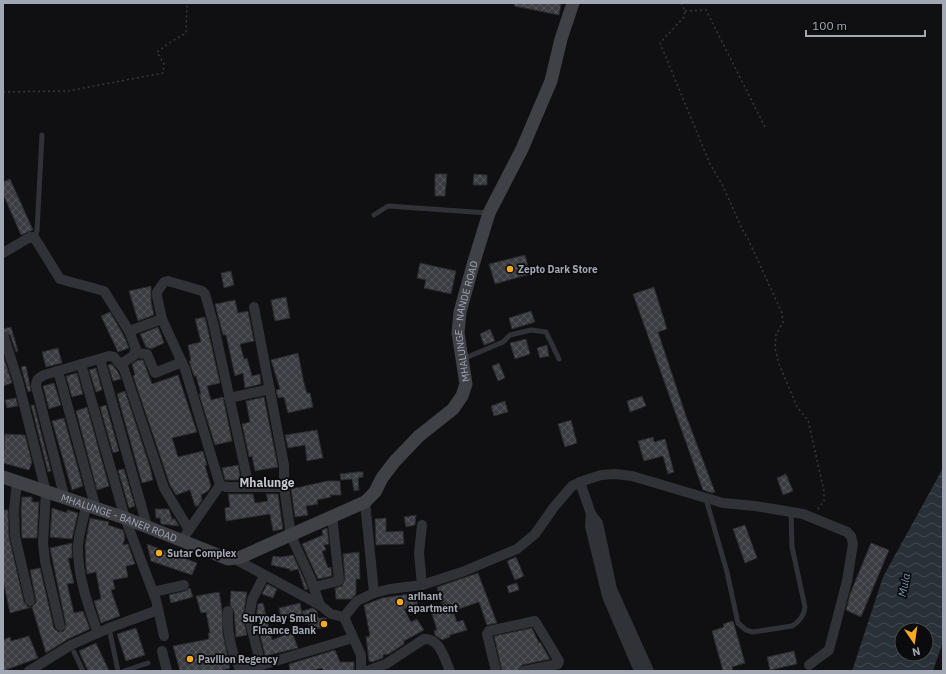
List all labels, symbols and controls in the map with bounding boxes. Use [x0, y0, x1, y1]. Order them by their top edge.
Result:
scale bar [806, 12, 925, 38]
text: 100 m [812, 18, 847, 33]
street label: MHALUNGE - NANDE ROAD [452, 259, 481, 383]
place label: Zepto Dark Store [518, 263, 598, 276]
marker: Zepto Dark Store [505, 264, 515, 274]
district label: Mhalunge [239, 475, 295, 490]
street label: MHALUNGE - BANER ROAD [59, 491, 179, 545]
place label: Sutar Complex [167, 547, 237, 560]
marker: Sutar Complex [154, 548, 164, 558]
water label: Mula [895, 572, 913, 598]
place label: arihant apartment [408, 590, 458, 615]
marker: arihant apartment [395, 597, 405, 607]
place label: Suryoday Small Finance Bank [243, 612, 316, 637]
marker: Suryoday Small Finance Bank [319, 619, 329, 629]
north arrow [894, 622, 934, 662]
text: N [911, 644, 922, 659]
place label: Pavilion Regency [198, 653, 279, 666]
marker: Pavilion Regency [185, 654, 195, 664]

